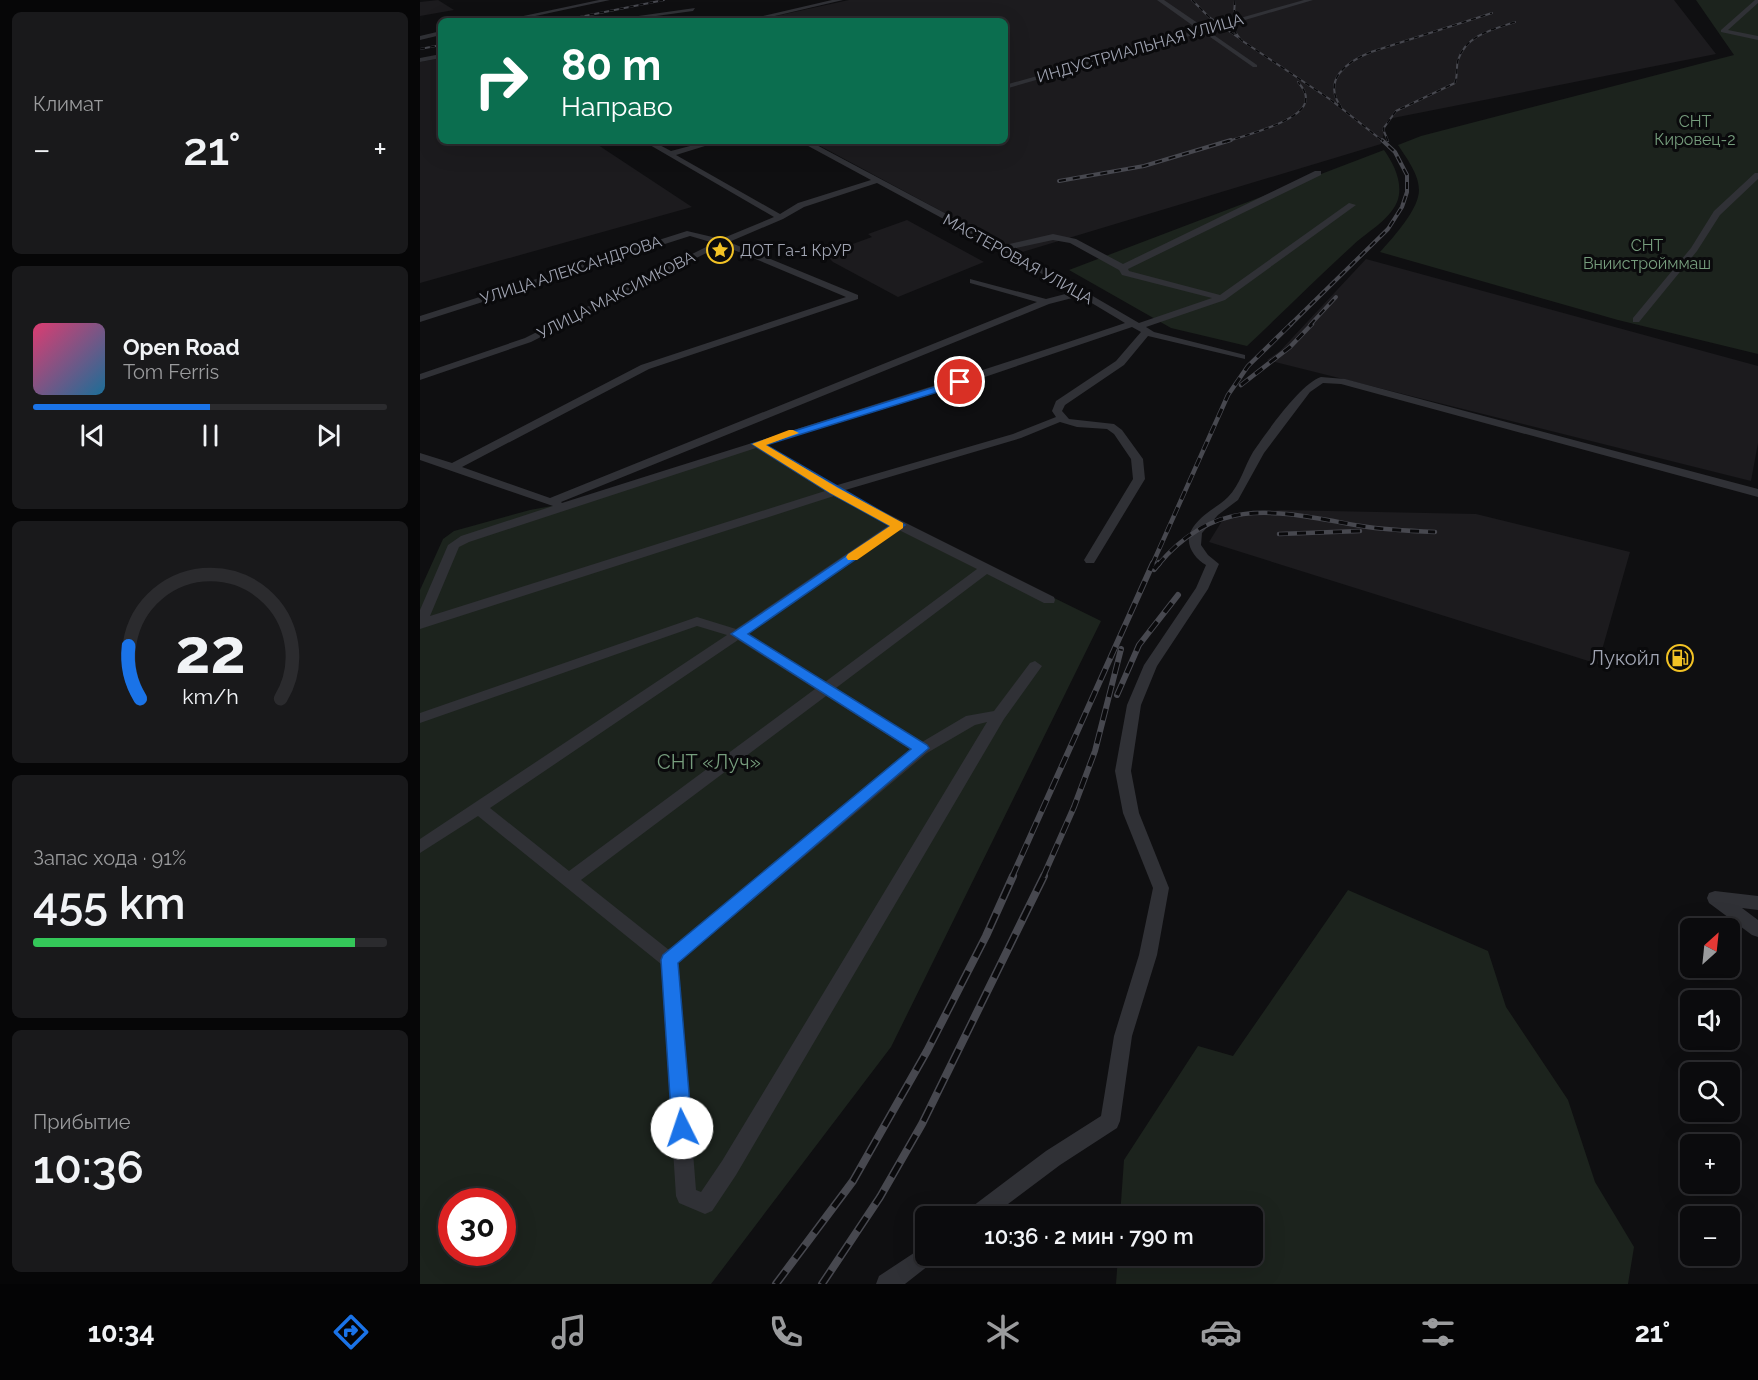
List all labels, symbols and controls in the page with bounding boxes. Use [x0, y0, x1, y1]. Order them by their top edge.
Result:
street label: ИНДУСТРИАЛЬНАЯ УЛИЦА [1035, 9, 1246, 87]
text: 80 m [561, 41, 661, 90]
icon: right [462, 42, 540, 120]
text: Направо [561, 91, 673, 122]
text: Климат [33, 92, 103, 116]
park label: СНТ Кировец-2 [1654, 112, 1736, 149]
text: 21° [183, 123, 241, 176]
text: − [33, 130, 51, 169]
text: + [373, 130, 387, 169]
street label: МАСТЕРОВАЯ УЛИЦА [940, 210, 1096, 308]
street label: УЛИЦА АЛЕКСАНДРОВА [478, 232, 664, 308]
place icon: ДОТ Га-1 КрУР [705, 235, 735, 265]
park label: СНТ Вниистройммаш [1583, 236, 1711, 273]
place label: ДОТ Га-1 КрУР [740, 241, 851, 260]
street label: УЛИЦА МАКСИМКОВА [534, 247, 698, 343]
text: Open Road [123, 334, 240, 360]
pin [934, 356, 985, 407]
text: Tom Ferris [123, 360, 219, 384]
icon: arrive [943, 365, 976, 398]
icon: previous [76, 419, 109, 452]
icon: pause [194, 419, 227, 452]
icon: next [312, 419, 345, 452]
text: 22 [175, 614, 245, 688]
fuel station icon: Лукойл [1665, 643, 1695, 673]
place label: Лукойл [1590, 646, 1660, 670]
text: km/h [182, 684, 238, 709]
park label: СНТ «Луч» [657, 750, 761, 774]
text: Запас хода · 91% [33, 846, 186, 870]
text: 455 km [33, 877, 185, 930]
north arrow [1680, 918, 1740, 978]
map controls [1680, 918, 1740, 1266]
button: sound [1680, 990, 1740, 1050]
button: search [1680, 1062, 1740, 1122]
position arrow [650, 1096, 714, 1160]
text: Прибытие [33, 1110, 130, 1134]
button: + [1680, 1134, 1740, 1194]
text: 10:36 [33, 1141, 144, 1194]
speed limit sign: 30 [438, 1188, 516, 1266]
button: − [1680, 1206, 1740, 1266]
text: 10:36 · 2 мин · 790 m [984, 1223, 1194, 1249]
icon: directions [330, 1311, 372, 1353]
icon: music [548, 1311, 590, 1353]
icon: phone [765, 1311, 807, 1353]
icon: climate [982, 1311, 1024, 1353]
icon: car [1200, 1311, 1242, 1353]
icon: filters [1417, 1311, 1459, 1353]
text: 10:34 [88, 1317, 155, 1348]
text: 21° [1635, 1317, 1670, 1348]

